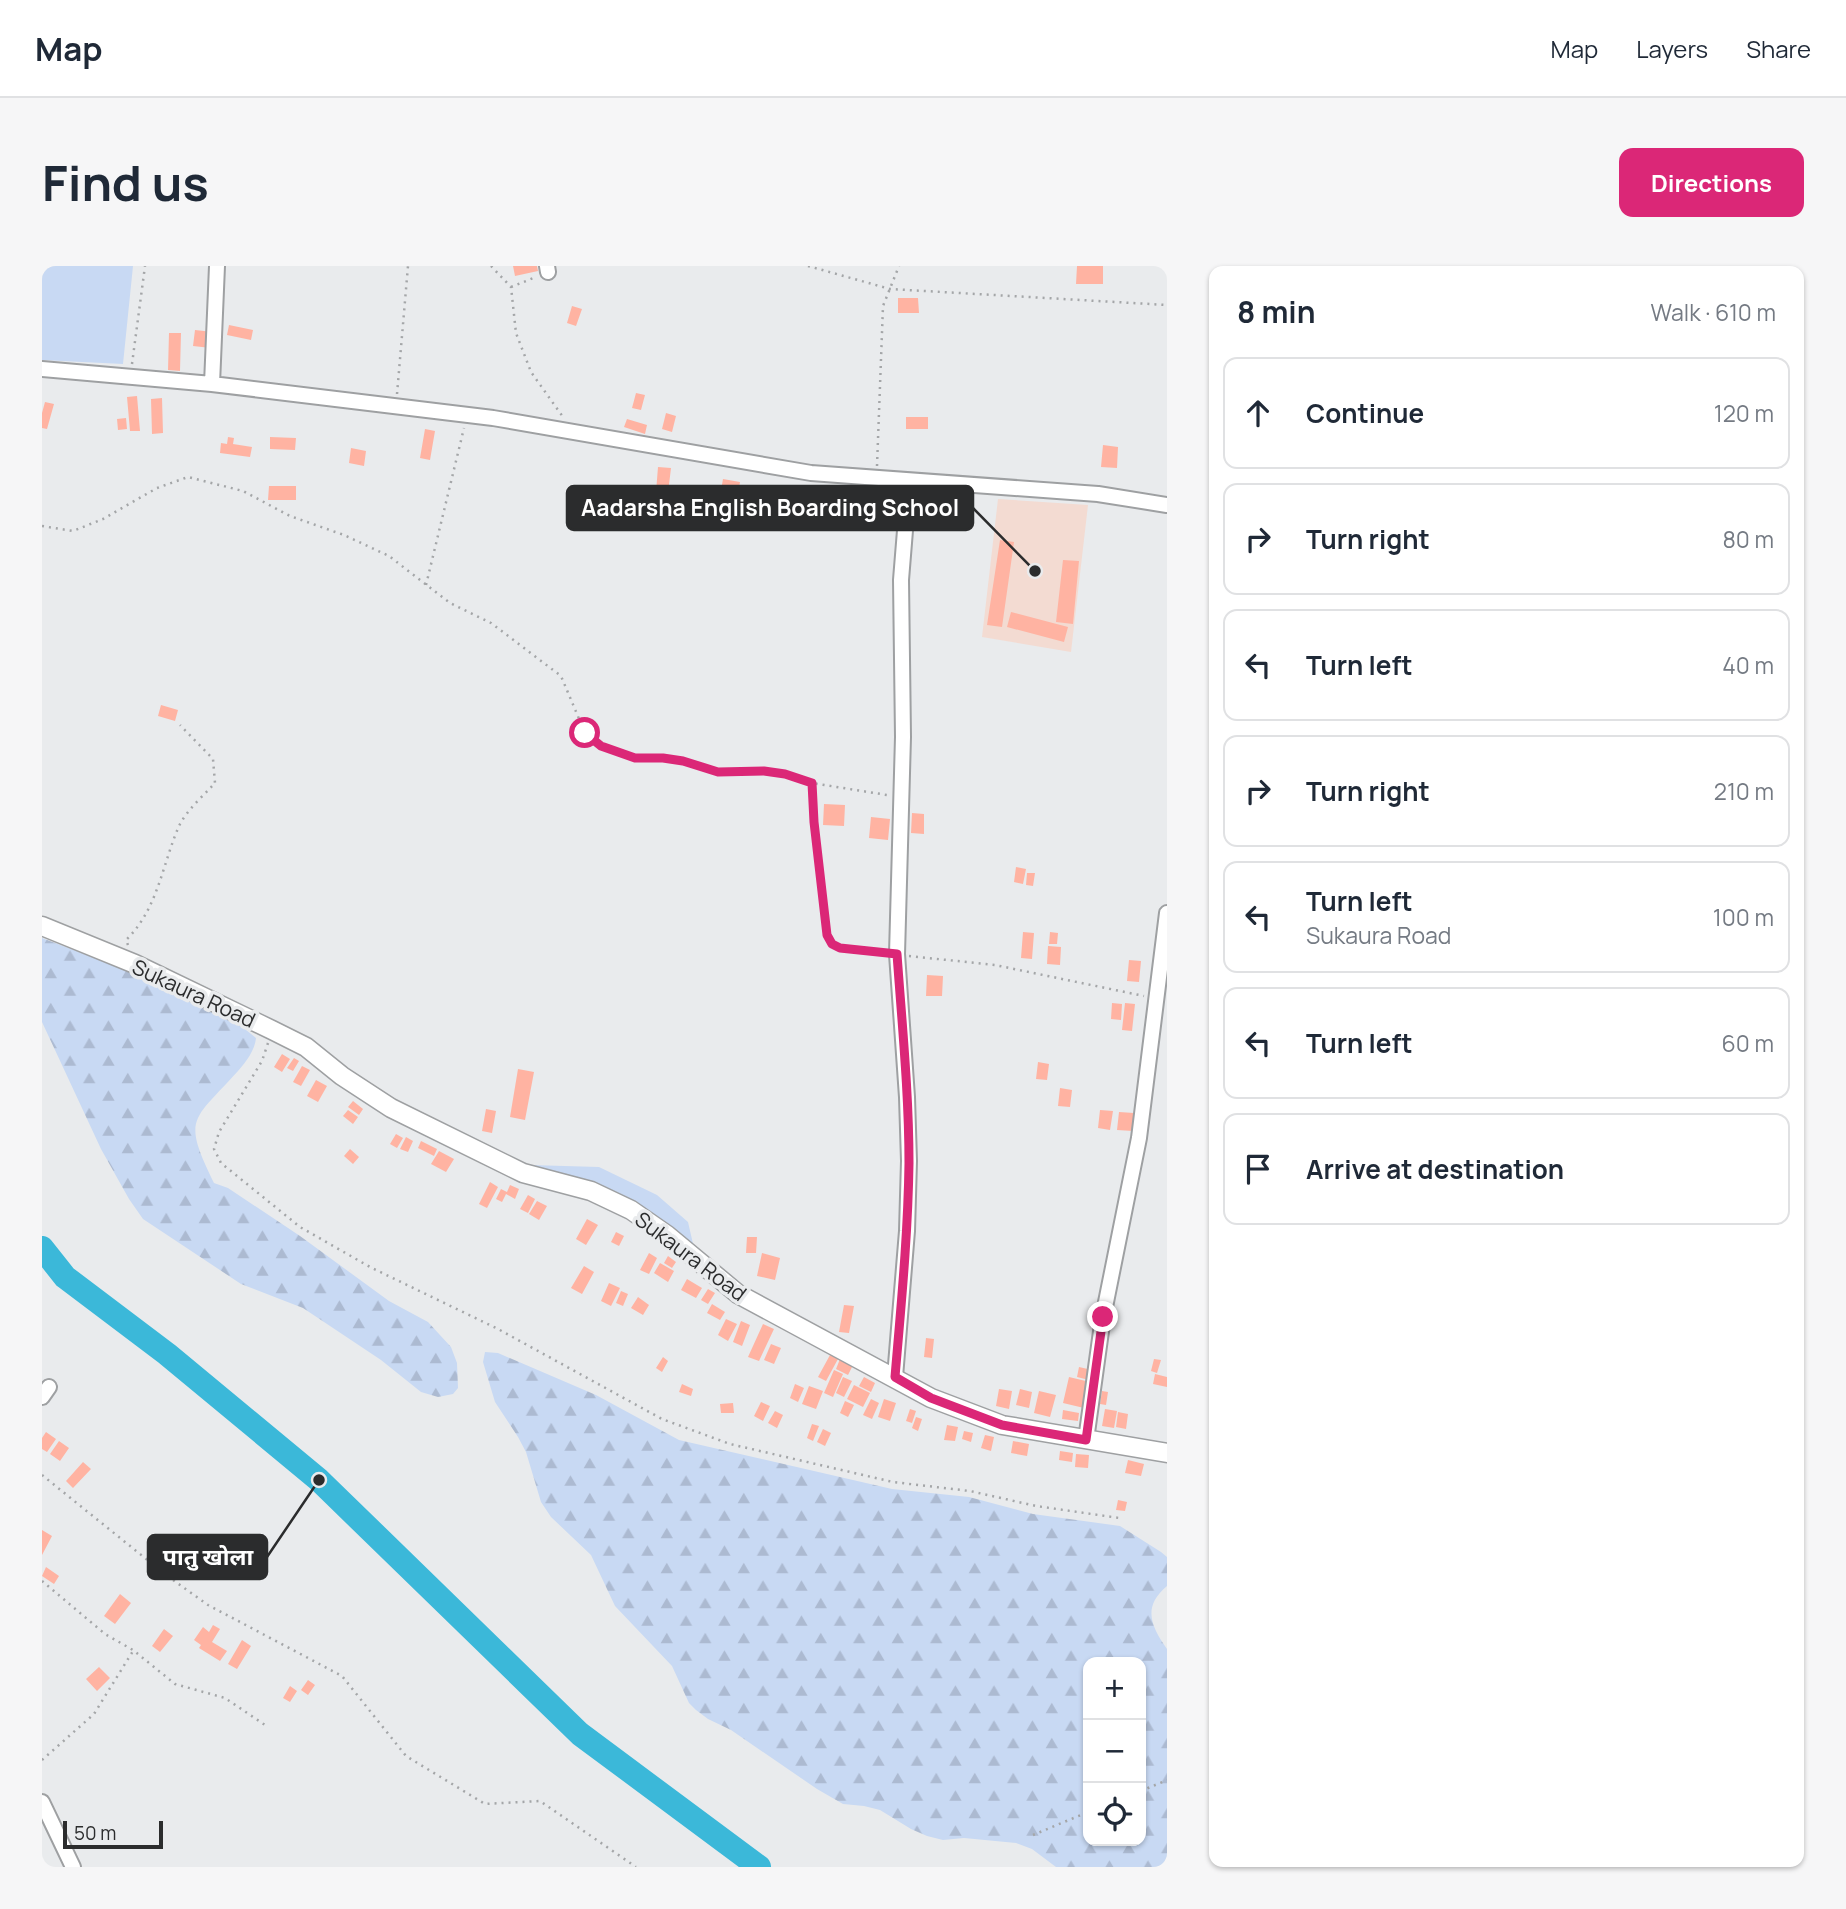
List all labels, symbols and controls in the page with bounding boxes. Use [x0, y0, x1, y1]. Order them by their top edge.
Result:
text: Map [35, 26, 103, 71]
text: Map [1551, 32, 1598, 65]
text: Layers [1636, 32, 1708, 65]
text: Share [1746, 32, 1811, 65]
button: Directions [1619, 148, 1804, 217]
text: Find us [42, 149, 209, 216]
text: 8 min [1237, 291, 1316, 332]
text: Walk · 610 m [1651, 296, 1776, 328]
icon: ahead [1239, 394, 1277, 432]
text: Continue [1306, 395, 1424, 431]
text: 120 m [1714, 397, 1774, 429]
callout: Aadarsha English Boarding School [567, 486, 973, 530]
text: Aadarsha English Boarding School [581, 491, 959, 523]
icon: right [1239, 520, 1277, 558]
text: Turn right [1306, 521, 1430, 557]
text: 80 m [1723, 523, 1774, 555]
icon: left [1239, 646, 1277, 684]
text: Turn left [1306, 647, 1413, 683]
text: 40 m [1722, 649, 1774, 681]
route start [569, 717, 600, 748]
icon: right [1239, 772, 1277, 810]
text: Turn right [1306, 773, 1430, 809]
text: 210 m [1714, 775, 1774, 807]
text: Turn left [1306, 883, 1413, 919]
icon: left [1239, 898, 1277, 936]
text: 100 m [1713, 901, 1774, 933]
text: Sukaura Road [1306, 919, 1451, 951]
street label: Sukaura Road [128, 952, 260, 1034]
icon: left [1239, 1024, 1277, 1062]
text: Turn left [1306, 1025, 1413, 1061]
text: 60 m [1722, 1027, 1774, 1059]
icon: arrive [1239, 1150, 1277, 1188]
text: Arrive at destination [1306, 1151, 1564, 1187]
street label: Sukaura Road [630, 1205, 752, 1307]
route end [1087, 1301, 1118, 1332]
callout: पातु खोला [148, 1535, 267, 1579]
text: पातु खोला [163, 1540, 254, 1572]
map controls [1083, 1657, 1146, 1846]
button: + [1083, 1657, 1146, 1720]
button: − [1083, 1720, 1146, 1783]
button: locate [1083, 1783, 1146, 1846]
scale bar [63, 1818, 163, 1850]
text: 50 m [74, 1820, 116, 1846]

